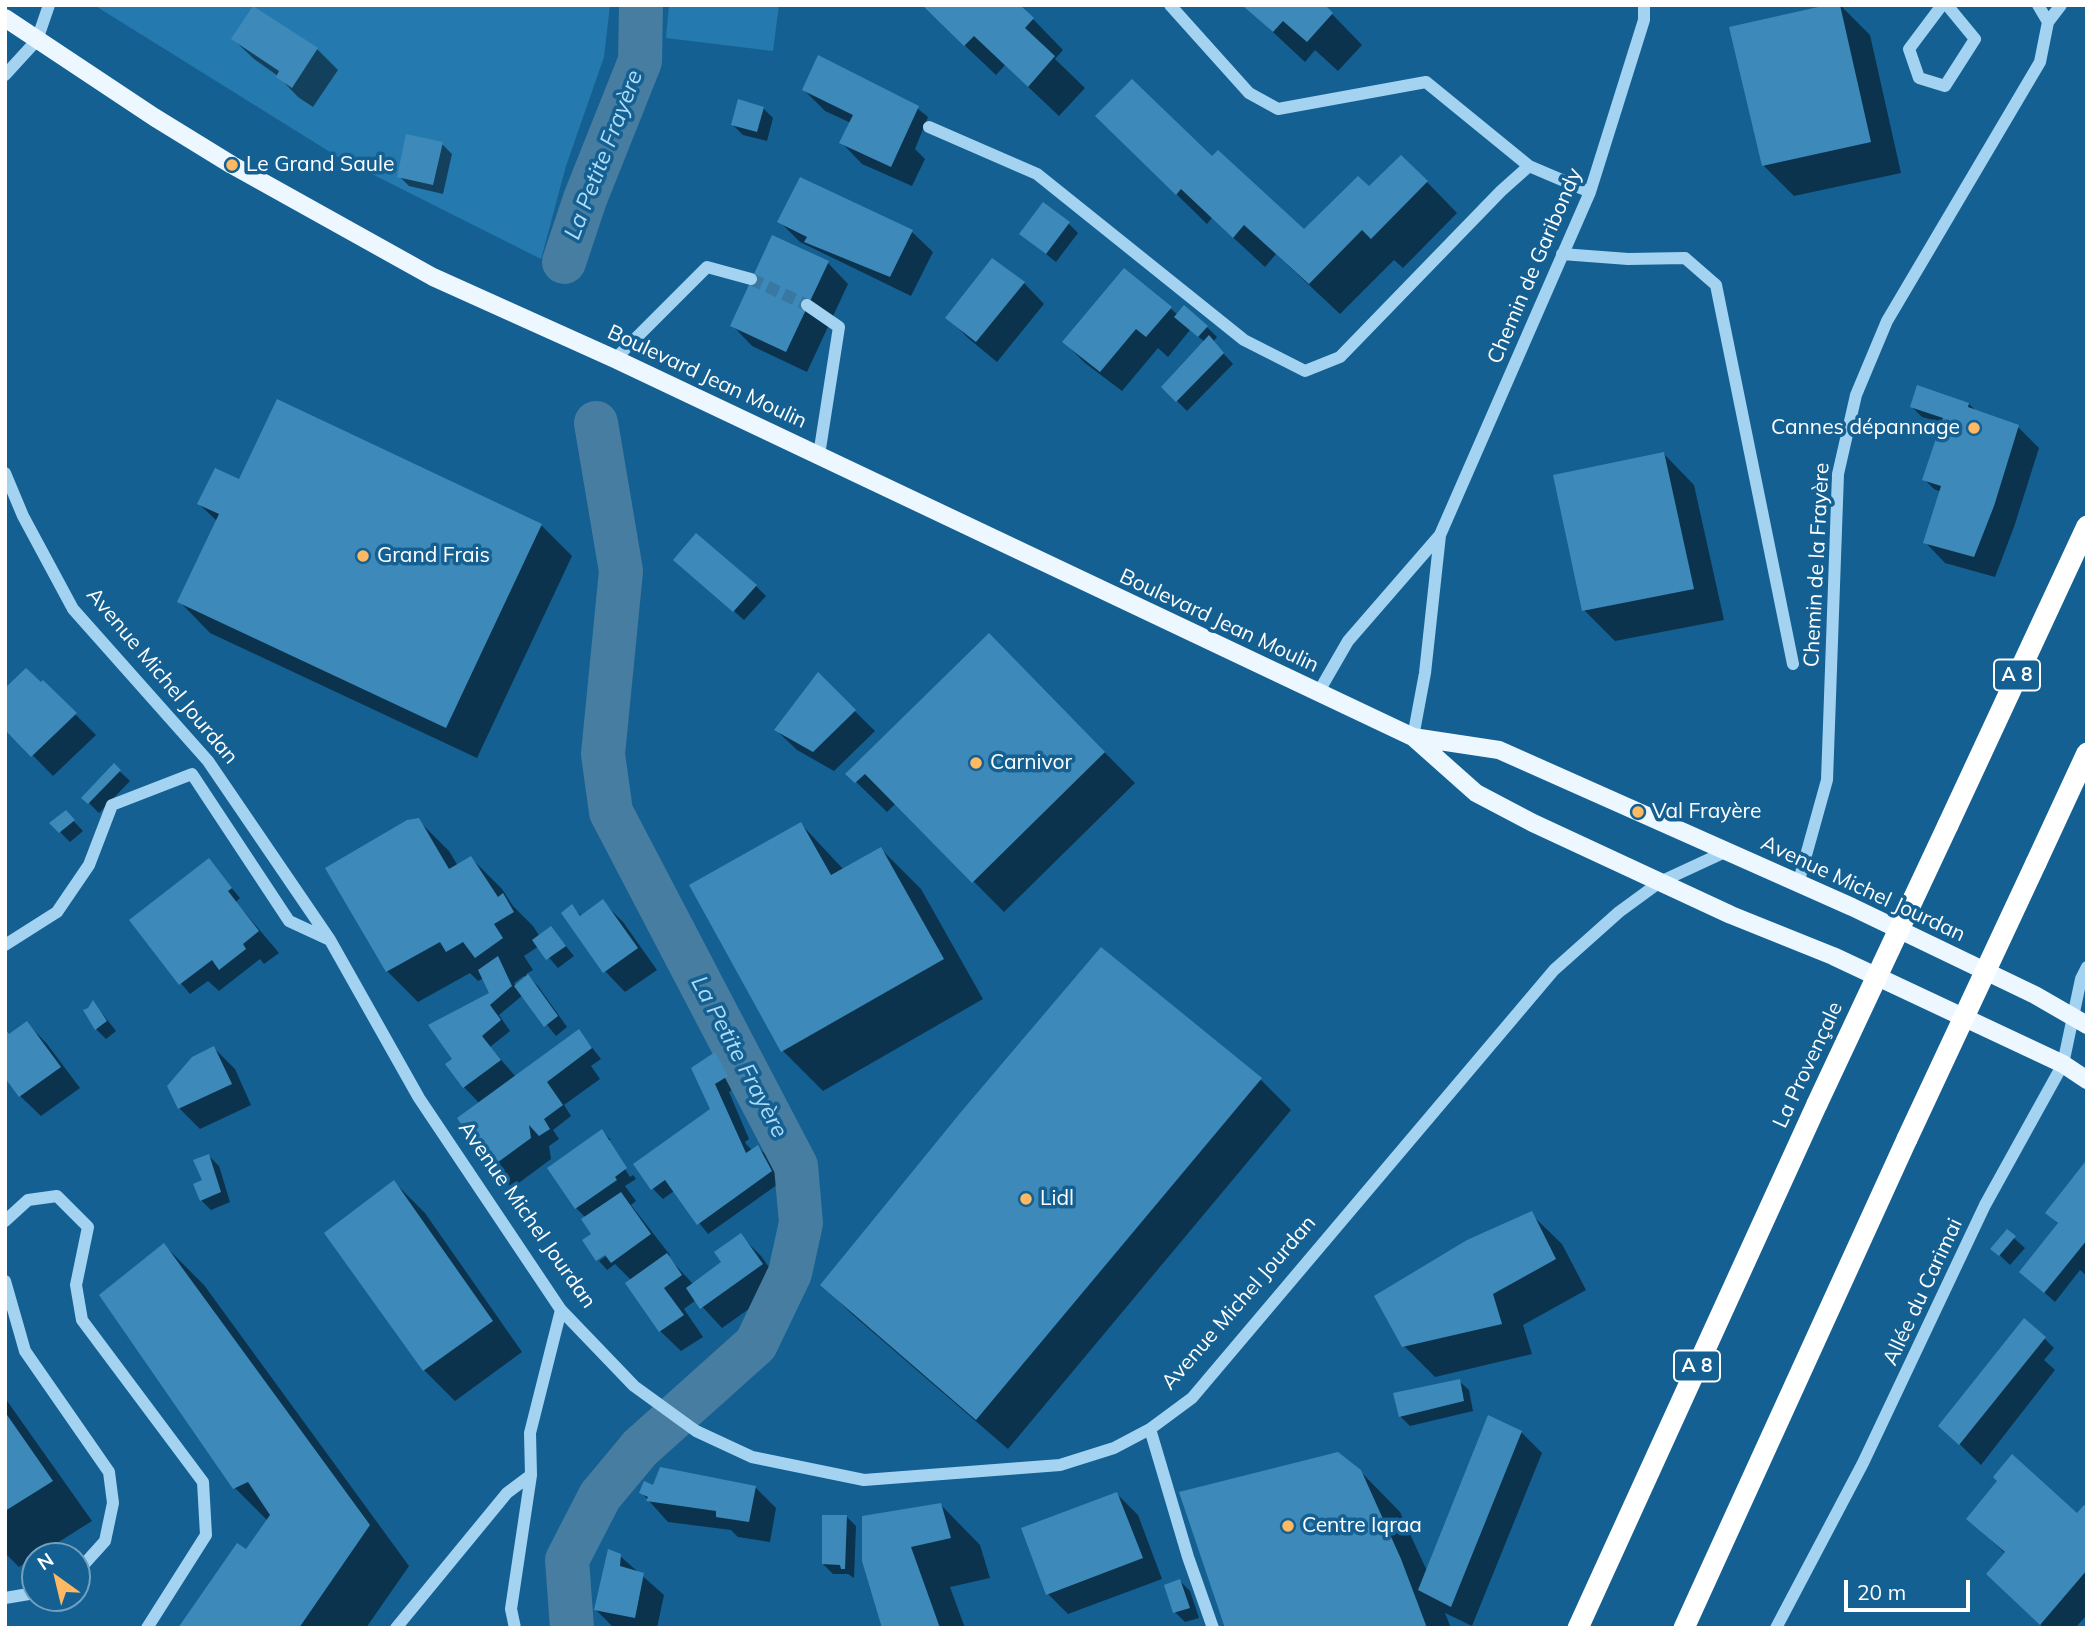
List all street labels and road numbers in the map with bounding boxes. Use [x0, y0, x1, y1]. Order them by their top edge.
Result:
street label: Chemin de Garibondy [1482, 164, 1588, 368]
street label: Boulevard Jean Moulin [603, 320, 811, 434]
street label: Chemin de la Frayère [1799, 462, 1835, 668]
street label: Boulevard Jean Moulin [1115, 564, 1323, 678]
street label: Avenue Michel Jourdan [81, 583, 243, 769]
road number: A 8 [1994, 660, 2040, 690]
street label: Avenue Michel Jourdan [1757, 831, 1969, 947]
street label: La Provençale [1768, 998, 1848, 1132]
street label: Avenue Michel Jourdan [453, 1117, 601, 1313]
street label: Avenue Michel Jourdan [1157, 1211, 1321, 1395]
street label: Allée du Carimai [1878, 1215, 1968, 1369]
road number: A 8 [1674, 1350, 1720, 1382]

